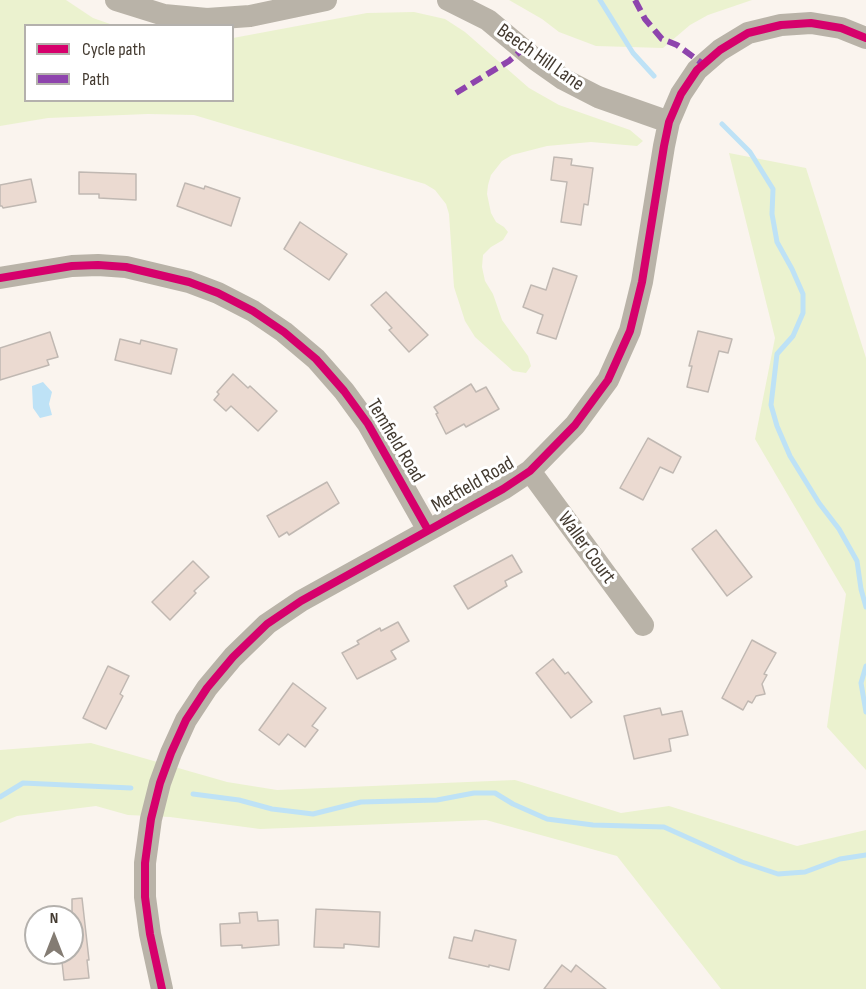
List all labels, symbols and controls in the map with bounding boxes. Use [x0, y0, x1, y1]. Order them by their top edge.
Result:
street label: Beech Hill Lane [492, 19, 588, 97]
legend [24, 24, 234, 102]
text: Cycle path [82, 39, 146, 60]
text: Path [82, 69, 110, 90]
street label: Temfield Road [361, 395, 429, 487]
street label: Metfield Road [427, 452, 519, 518]
street label: Waller Court [552, 507, 620, 589]
north arrow [24, 905, 84, 965]
text: N [50, 909, 58, 928]

